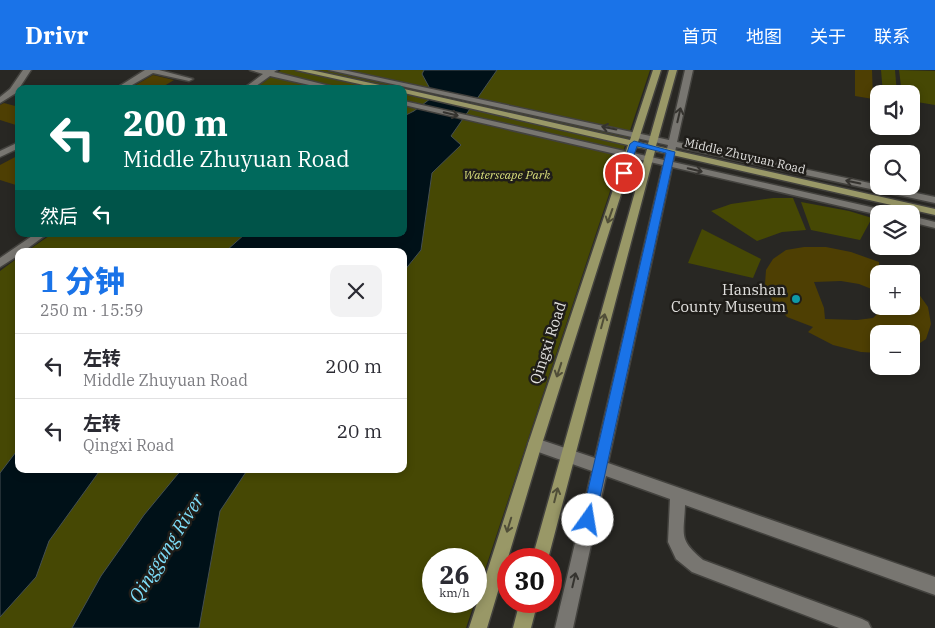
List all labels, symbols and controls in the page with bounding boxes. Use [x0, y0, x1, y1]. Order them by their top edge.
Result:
text: Drivr [25, 19, 88, 51]
text: 首页 [682, 25, 718, 48]
text: 地图 [746, 25, 782, 48]
text: 关于 [810, 25, 846, 48]
text: 联系 [874, 25, 910, 48]
map controls [870, 85, 920, 375]
button: sound [870, 85, 920, 135]
text: 200 m [123, 100, 228, 146]
icon: left [40, 105, 105, 170]
one-way arrow [675, 107, 684, 123]
one-way arrow [443, 110, 459, 119]
one-way arrow [601, 123, 617, 132]
street label: Middle Zhuyuan Road [683, 134, 807, 177]
text: Middle Zhuyuan Road [123, 144, 350, 173]
button: search [870, 145, 920, 195]
pin [603, 152, 645, 194]
icon: arrive [610, 159, 638, 187]
one-way arrow [687, 166, 703, 175]
park label: Waterscape Park [464, 167, 551, 182]
one-way arrow [846, 177, 862, 186]
icon: left [88, 200, 116, 228]
text: 然后 [40, 204, 78, 228]
button: layers [870, 205, 920, 255]
one-way arrow [604, 208, 614, 224]
text: 1 分钟 [40, 261, 125, 300]
button: close [330, 265, 382, 317]
button: + [870, 265, 920, 315]
place label: Hanshan County Museum [671, 280, 786, 316]
marker: Hanshan County Museum [790, 293, 802, 305]
street label: Qingxi Road [525, 299, 570, 386]
text: 250 m · 15:59 [40, 300, 143, 320]
one-way arrow [599, 313, 609, 329]
button: − [870, 325, 920, 375]
text: 左转 [83, 346, 121, 370]
icon: left [40, 352, 68, 380]
text: 200 m [325, 354, 382, 378]
one-way arrow [553, 362, 563, 378]
text: Middle Zhuyuan Road [83, 370, 248, 390]
text: 左转 [83, 411, 121, 435]
icon: left [40, 417, 68, 445]
text: 20 m [337, 419, 382, 443]
text: Qingxi Road [83, 435, 174, 455]
one-way arrow [552, 487, 562, 503]
water label: Qinggang River [123, 488, 209, 607]
position arrow [561, 493, 613, 545]
one-way arrow [504, 517, 514, 533]
speed limit sign: 30 [497, 548, 562, 613]
text: 26 [439, 558, 470, 591]
one-way arrow [570, 573, 579, 589]
text: km/h [439, 585, 470, 600]

